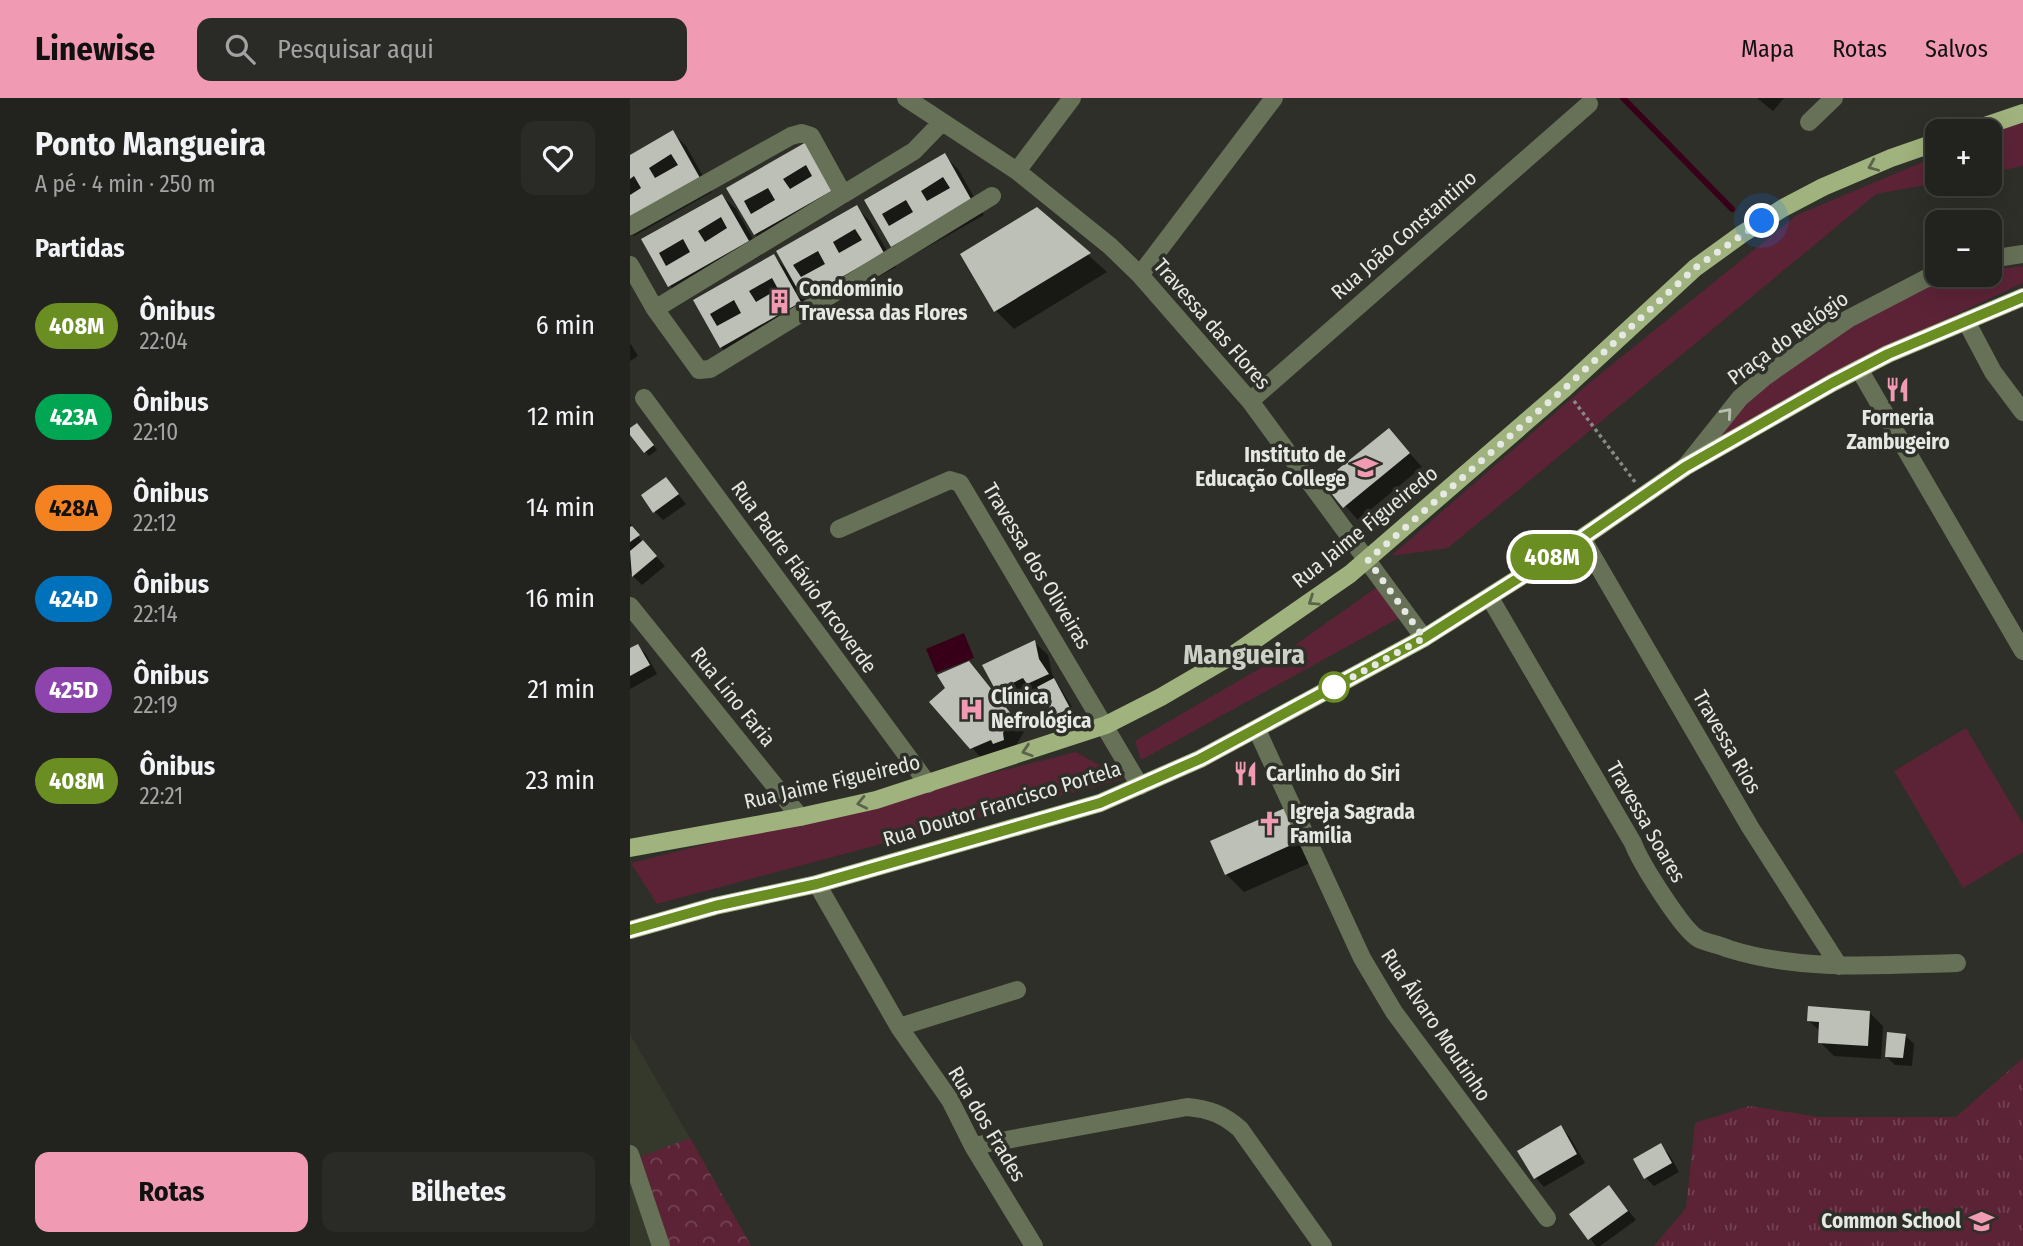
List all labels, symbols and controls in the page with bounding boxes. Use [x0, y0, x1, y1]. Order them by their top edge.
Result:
search box [197, 18, 687, 81]
text: Linewise [35, 29, 155, 69]
icon: search [221, 30, 259, 68]
text: Pesquisar aqui [277, 34, 434, 65]
text: Mapa [1741, 35, 1794, 63]
text: Rotas [1832, 35, 1887, 63]
text: Salvos [1925, 35, 1988, 63]
map controls [1925, 119, 2002, 287]
button: + [1925, 119, 2002, 196]
button: heart [521, 121, 595, 195]
text: Ponto Mangueira [35, 124, 266, 164]
one-way arrow [1868, 158, 1880, 172]
street label: Rua João Constantino [1326, 165, 1482, 305]
text: A pé · 4 min · 250 m [35, 170, 215, 198]
your location [1744, 203, 1779, 238]
button: − [1925, 210, 2002, 287]
text: Partidas [35, 233, 125, 264]
street label: Travessa das Flores [1148, 253, 1276, 395]
place label: Condomínio Travessa das Flores [799, 276, 967, 326]
street label: Praça do Relógio [1723, 285, 1853, 391]
building icon: Condomínio Travessa das Flores [765, 287, 793, 315]
text: Ônibus [139, 296, 215, 327]
text: 6 min [536, 310, 595, 341]
text: 408M [49, 312, 104, 340]
text: 22:04 [139, 327, 188, 355]
restaurant icon: Forneria Zambugeiro [1884, 375, 1912, 403]
text: Ônibus [133, 387, 209, 418]
text: 12 min [527, 401, 595, 432]
text: 423A [50, 403, 97, 431]
place label: Forneria Zambugeiro [1846, 405, 1950, 455]
one-way arrow [1719, 408, 1731, 421]
text: 22:10 [133, 418, 178, 446]
place label: Instituto de Educação College [1195, 442, 1346, 492]
school or university icon: Instituto de Educação College [1352, 453, 1380, 481]
street label: Rua Jaime Figueiredo [1287, 460, 1443, 594]
street label: Rua Padre Flávio Arcoverde [725, 476, 883, 678]
text: Ônibus [133, 478, 209, 509]
street label: Travessa dos Oliveiras [977, 478, 1097, 654]
text: 14 min [526, 492, 595, 523]
text: 428A [49, 494, 98, 522]
text: 22:12 [133, 509, 176, 537]
line badge: 408M [1503, 534, 1601, 580]
text: 408M [1524, 543, 1580, 571]
text: Ônibus [133, 569, 209, 600]
text: 16 min [526, 583, 595, 614]
text: 424D [49, 585, 98, 613]
one-way arrow [1308, 592, 1321, 605]
text: 22:14 [133, 600, 178, 628]
district label: Mangueira [1183, 638, 1305, 671]
street label: Rua Lino Faria [685, 642, 781, 752]
text: Ônibus [133, 660, 209, 691]
unlabelled marker [1319, 672, 1349, 702]
text: 21 min [528, 674, 595, 705]
text: 425D [49, 676, 98, 704]
place label: Clínica Nefrológica [991, 684, 1092, 734]
street label: Travessa Rios [1687, 686, 1767, 798]
text: 22:19 [133, 691, 178, 719]
hospital icon: Clínica Nefrológica [957, 695, 985, 723]
one-way arrow [1021, 743, 1033, 757]
street label: Rua Jaime Figueiredo [741, 749, 923, 815]
text: Ônibus [139, 751, 215, 782]
street label: Rua Doutor Francisco Portela [880, 755, 1124, 853]
street label: Travessa Soares [1601, 757, 1691, 887]
restaurant icon: Carlinho do Siri [1232, 760, 1260, 788]
place label: Carlinho do Siri [1266, 761, 1400, 787]
text: 23 min [526, 765, 595, 796]
text: 408M [49, 767, 104, 795]
text: 22:21 [139, 782, 183, 810]
one-way arrow [856, 795, 868, 809]
place label: Igreja Sagrada Família [1290, 799, 1415, 849]
church icon: Igreja Sagrada Família [1256, 810, 1284, 838]
street label: Rua Álvaro Moutinho [1375, 944, 1497, 1106]
street label: Rua dos Frades [942, 1062, 1032, 1186]
button: Rotas [35, 1152, 308, 1232]
button: Bilhetes [322, 1152, 595, 1232]
school or university icon: Common School [1967, 1207, 1995, 1235]
place label: Common School [1821, 1208, 1961, 1234]

